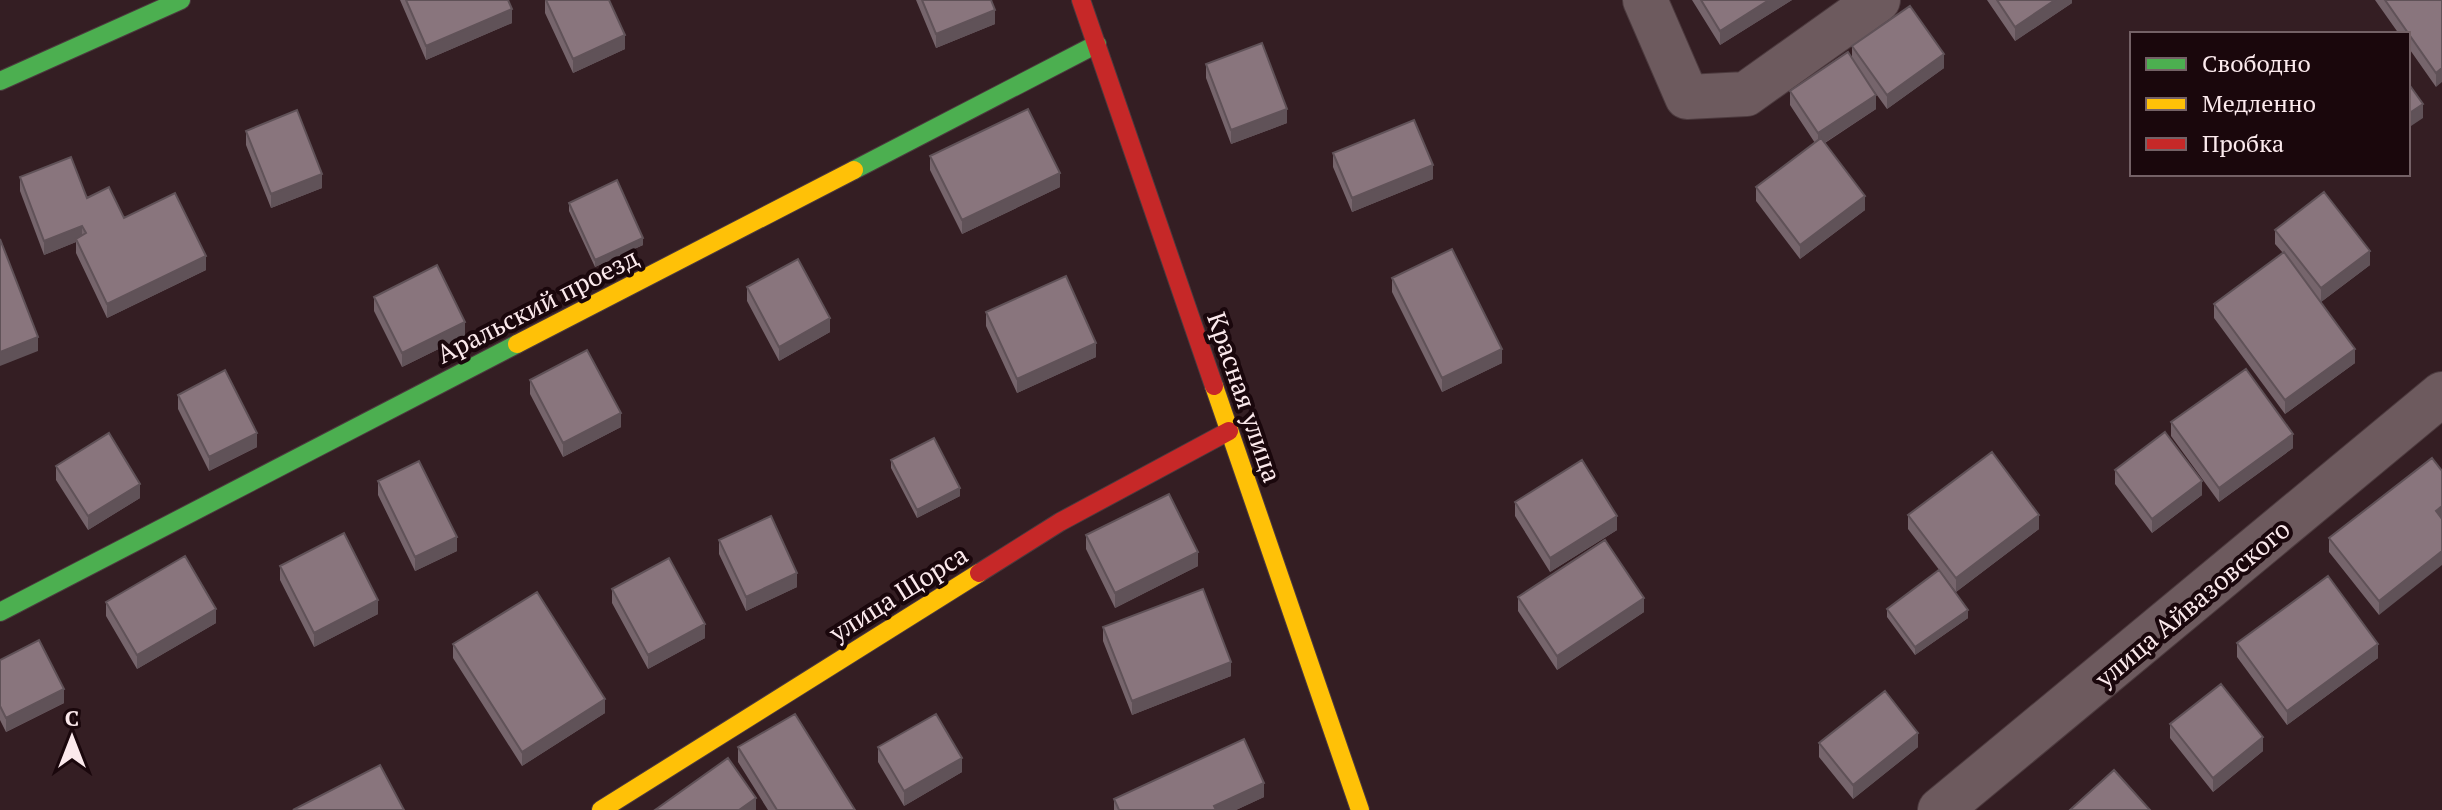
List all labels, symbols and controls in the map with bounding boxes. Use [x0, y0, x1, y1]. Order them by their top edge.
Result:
legend [2130, 32, 2410, 176]
text: Свободно [2202, 47, 2311, 79]
text: Медленно [2202, 87, 2316, 119]
text: Пробка [2202, 127, 2284, 159]
street label: Аральский проезд [430, 239, 644, 371]
street label: Красная улица [1200, 308, 1290, 486]
street label: улица Айвазовского [2087, 511, 2296, 695]
street label: улица Щорса [821, 537, 974, 650]
north arrow [32, 698, 112, 778]
text: С [65, 703, 79, 732]

